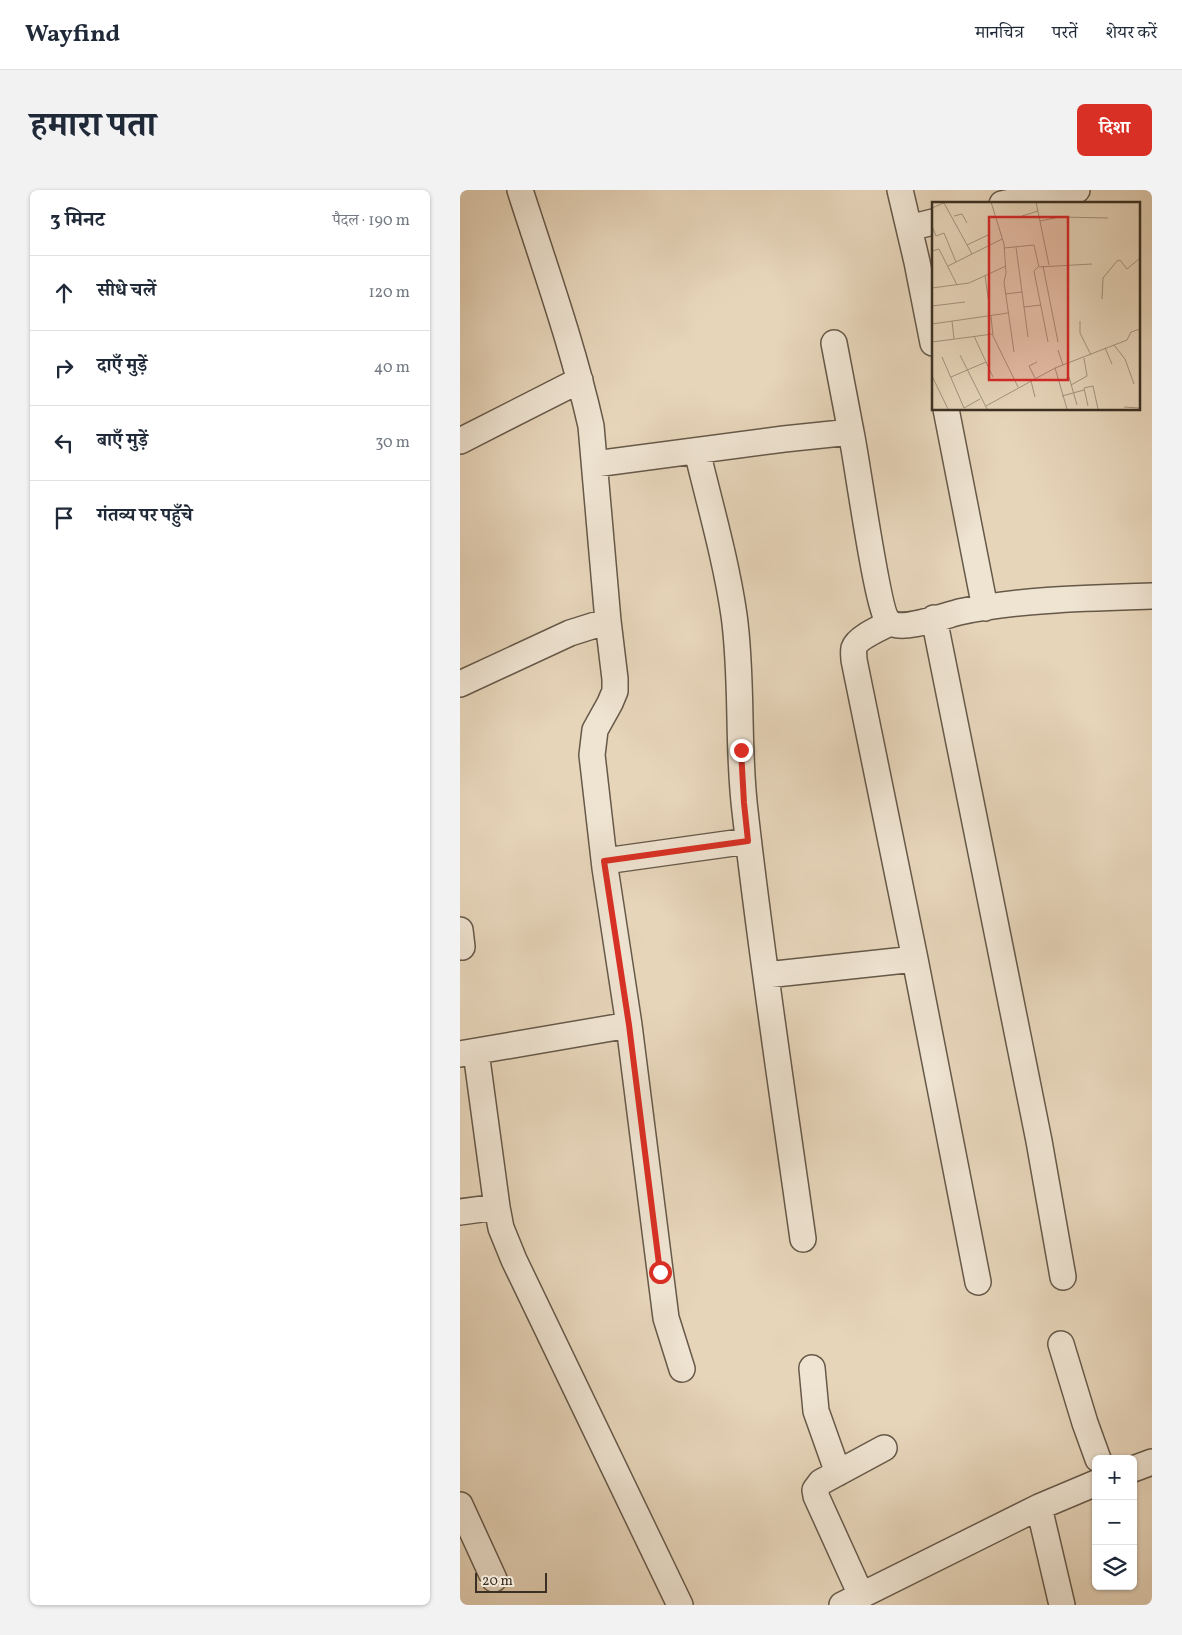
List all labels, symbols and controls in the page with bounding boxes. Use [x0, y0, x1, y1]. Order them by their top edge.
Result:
text: Wayfind [25, 18, 120, 52]
text: मानचित्र [975, 21, 1024, 46]
text: परतें [1052, 21, 1078, 46]
text: शेयर करें [1106, 21, 1157, 46]
text: हमारा पता [30, 103, 156, 151]
button: दिशा [1077, 104, 1152, 156]
inset map [932, 202, 1140, 410]
text: 3 मिनट [50, 206, 105, 235]
text: पैदल · 190 m [332, 210, 410, 232]
text: सीधे चलें [97, 278, 156, 304]
icon: ahead [50, 279, 78, 307]
text: 120 m [368, 282, 410, 304]
text: दाएँ मुड़ें [97, 353, 147, 379]
icon: right [50, 354, 78, 382]
text: 40 m [374, 357, 410, 379]
text: बाएँ मुड़ें [97, 428, 148, 454]
icon: left [50, 429, 78, 457]
text: 30 m [375, 432, 410, 454]
text: गंतव्य पर पहुँचे [97, 503, 192, 529]
icon: arrive [50, 504, 78, 532]
route end [730, 739, 753, 762]
route start [649, 1261, 672, 1284]
map controls [1092, 1455, 1137, 1590]
button: + [1092, 1455, 1137, 1500]
button: − [1092, 1500, 1137, 1545]
button: layers [1092, 1545, 1137, 1590]
scale bar [475, 1570, 548, 1593]
text: 20 m [482, 1572, 513, 1591]

